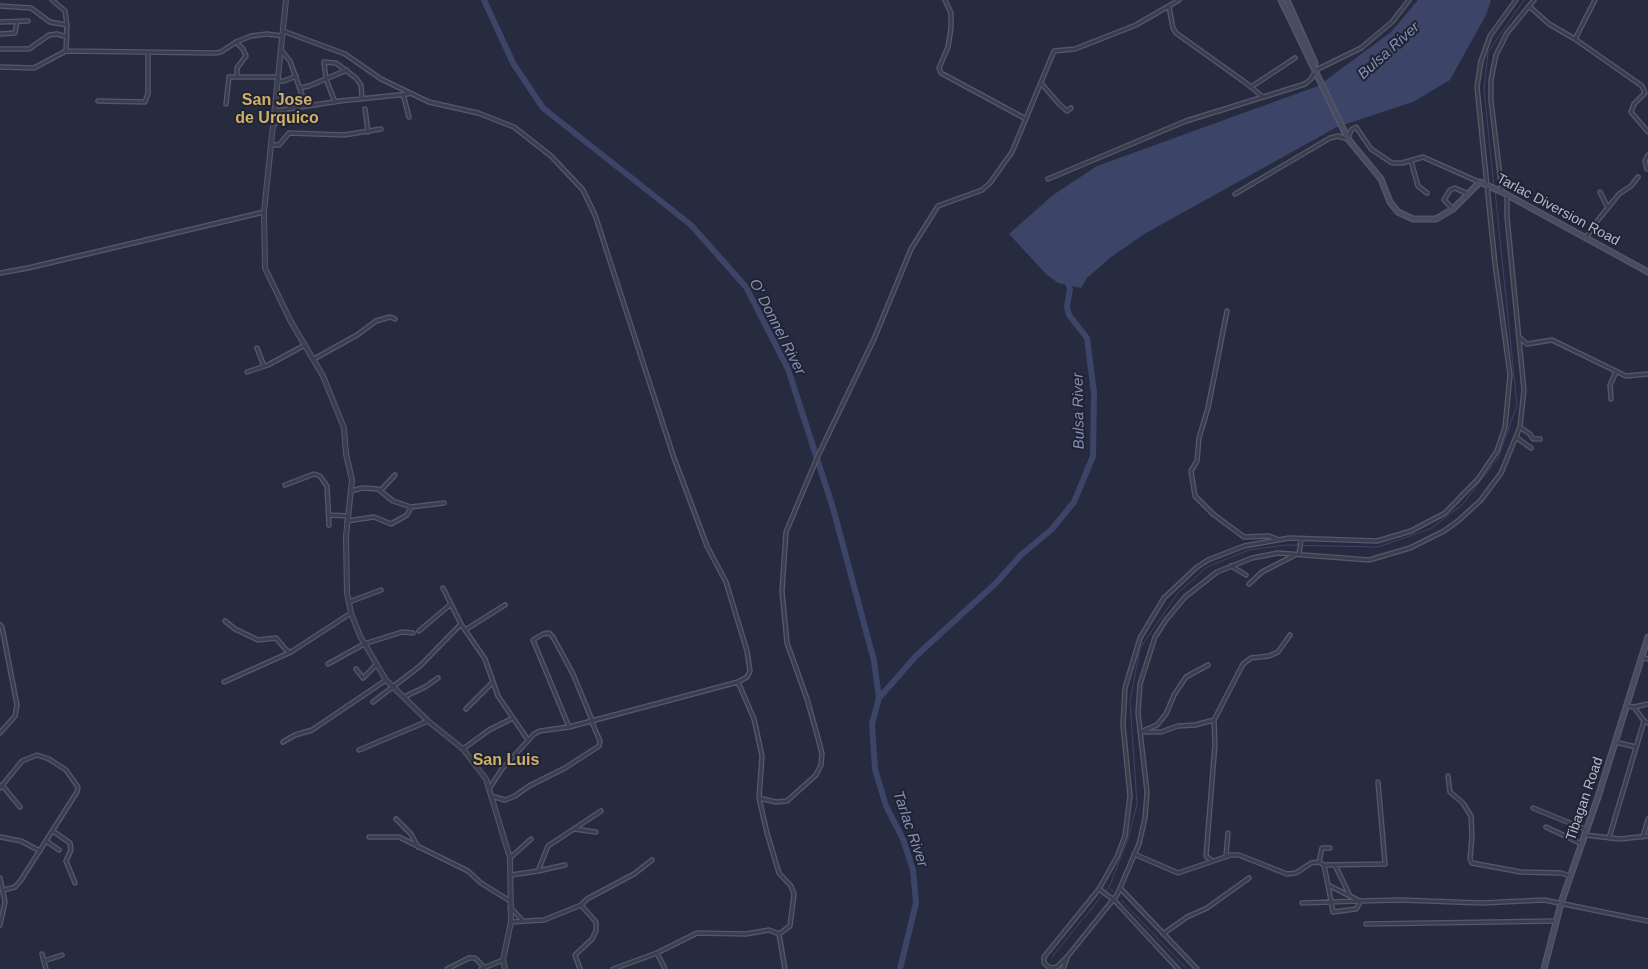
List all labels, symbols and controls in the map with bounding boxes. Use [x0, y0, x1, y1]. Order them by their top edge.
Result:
water label: Bulsa River [1354, 19, 1424, 83]
district label: San Jose de Urquico [235, 91, 319, 129]
street label: Tarlac Diversion Road [1494, 170, 1622, 250]
water label: O' Donnel River [745, 276, 809, 378]
water label: Bulsa River [1069, 373, 1089, 449]
district label: San Luis [473, 751, 539, 771]
street label: Tibagan Road [1563, 755, 1607, 843]
water label: Tarlac River [889, 789, 931, 869]

